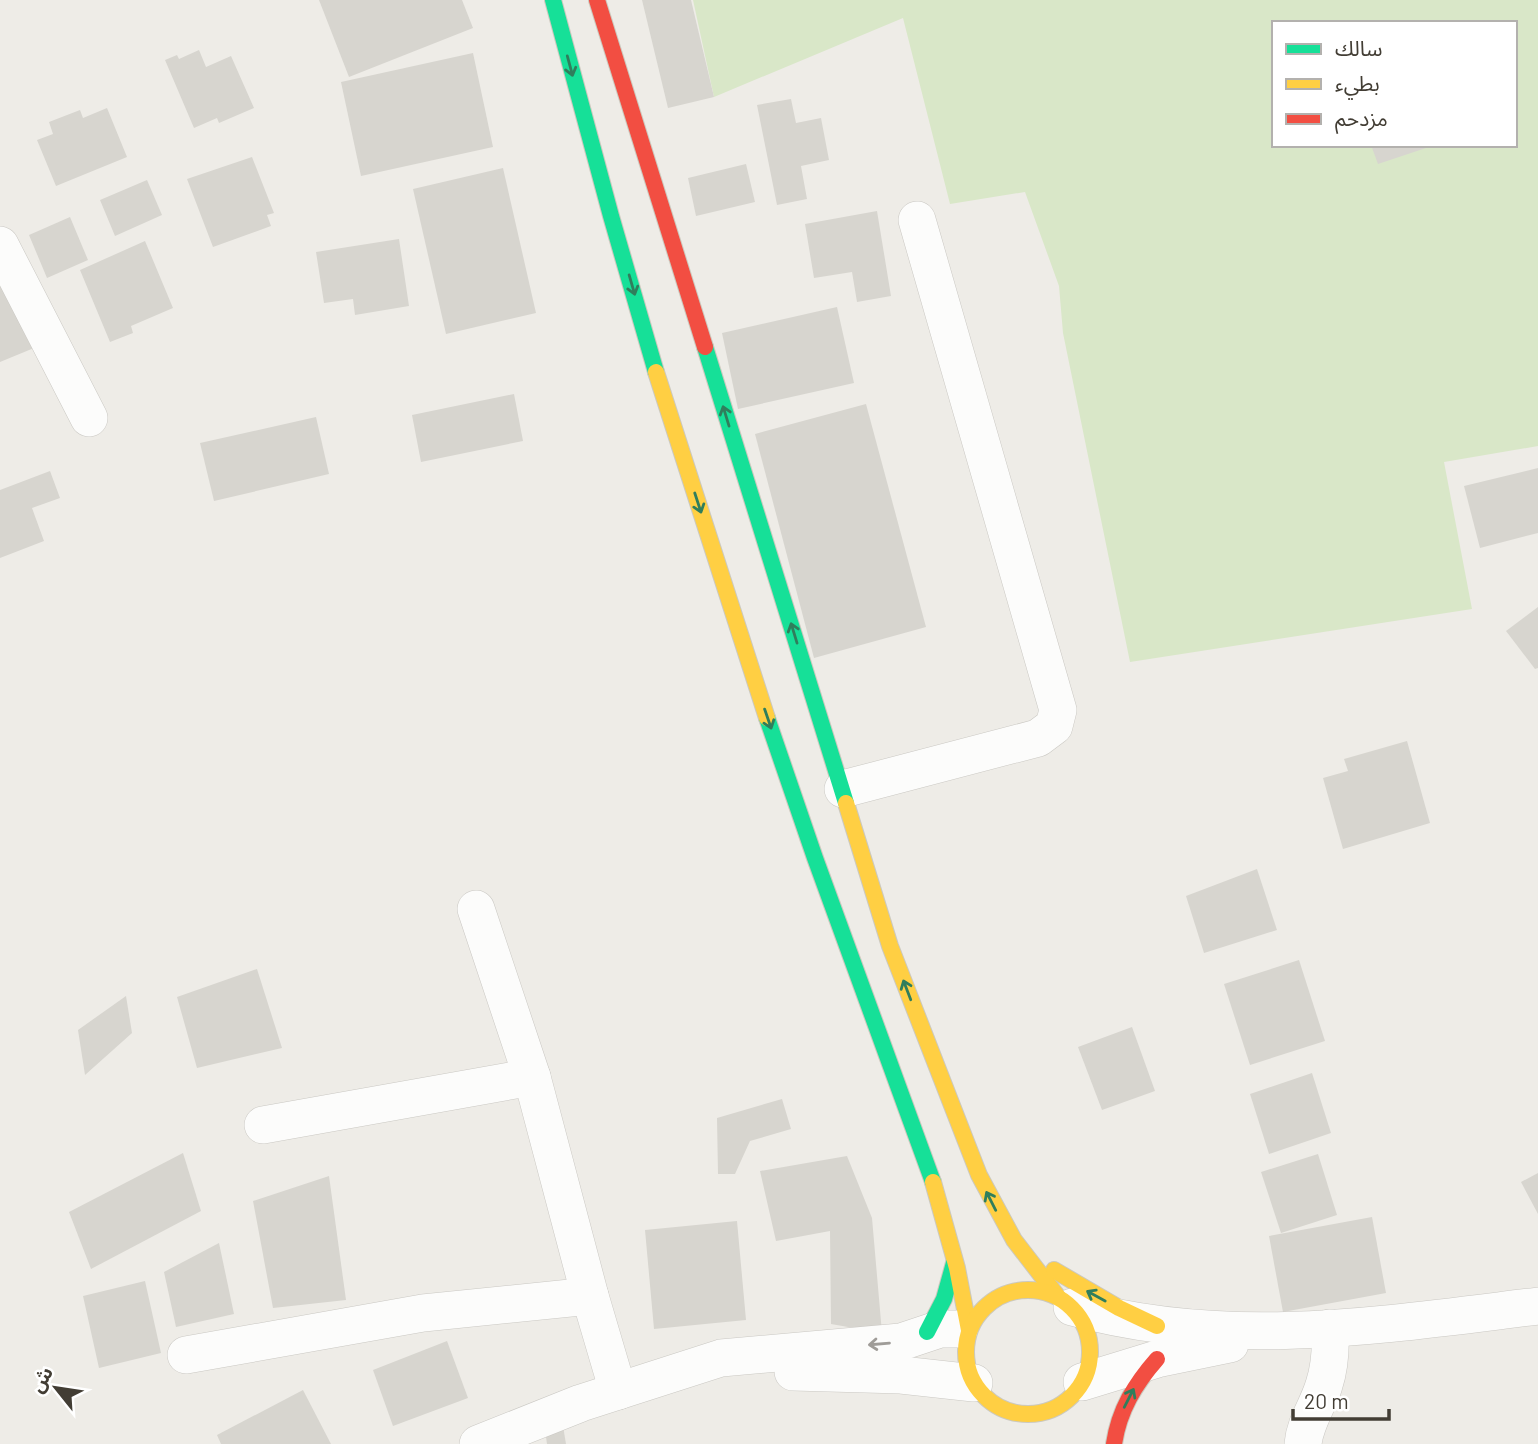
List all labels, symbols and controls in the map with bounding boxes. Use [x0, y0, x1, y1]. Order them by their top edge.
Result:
legend [1272, 21, 1517, 147]
text: سالك [1335, 35, 1382, 60]
one-way arrow [564, 54, 577, 77]
text: بطيء [1335, 70, 1380, 100]
text: مزدحم [1335, 105, 1388, 134]
one-way arrow [626, 274, 639, 296]
one-way arrow [718, 405, 731, 427]
one-way arrow [692, 491, 705, 513]
one-way arrow [786, 622, 799, 644]
one-way arrow [762, 708, 775, 730]
one-way arrow [900, 979, 912, 1001]
one-way arrow [984, 1191, 998, 1212]
one-way arrow [1086, 1288, 1107, 1302]
one-way arrow [868, 1338, 891, 1351]
north arrow [21, 1353, 91, 1423]
text: ش [24, 1362, 57, 1396]
scale bar [1293, 1378, 1389, 1422]
one-way arrow [1122, 1388, 1136, 1409]
text: 20 m [1304, 1388, 1349, 1413]

